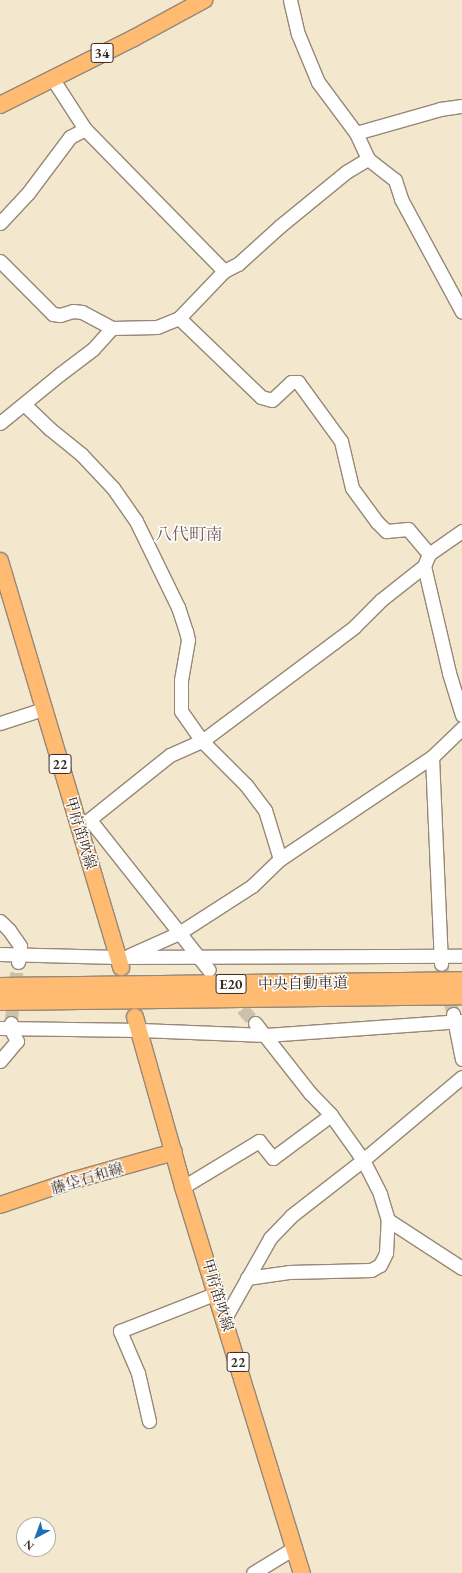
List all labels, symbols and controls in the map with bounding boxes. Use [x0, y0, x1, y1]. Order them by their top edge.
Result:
road number: 34 [90, 41, 114, 65]
district label: 八代町南 [155, 525, 223, 545]
road number: 22 [48, 752, 72, 776]
street label: 甲府笛吹線 [61, 795, 101, 871]
road number: E20 [215, 972, 247, 996]
street label: 中央自動車道 [258, 973, 348, 993]
street label: 藤垈石和線 [49, 1158, 125, 1198]
street label: 甲府笛吹線 [198, 1257, 238, 1333]
road number: 22 [226, 1350, 250, 1374]
north arrow [16, 1517, 56, 1557]
text: N [21, 1537, 37, 1554]

